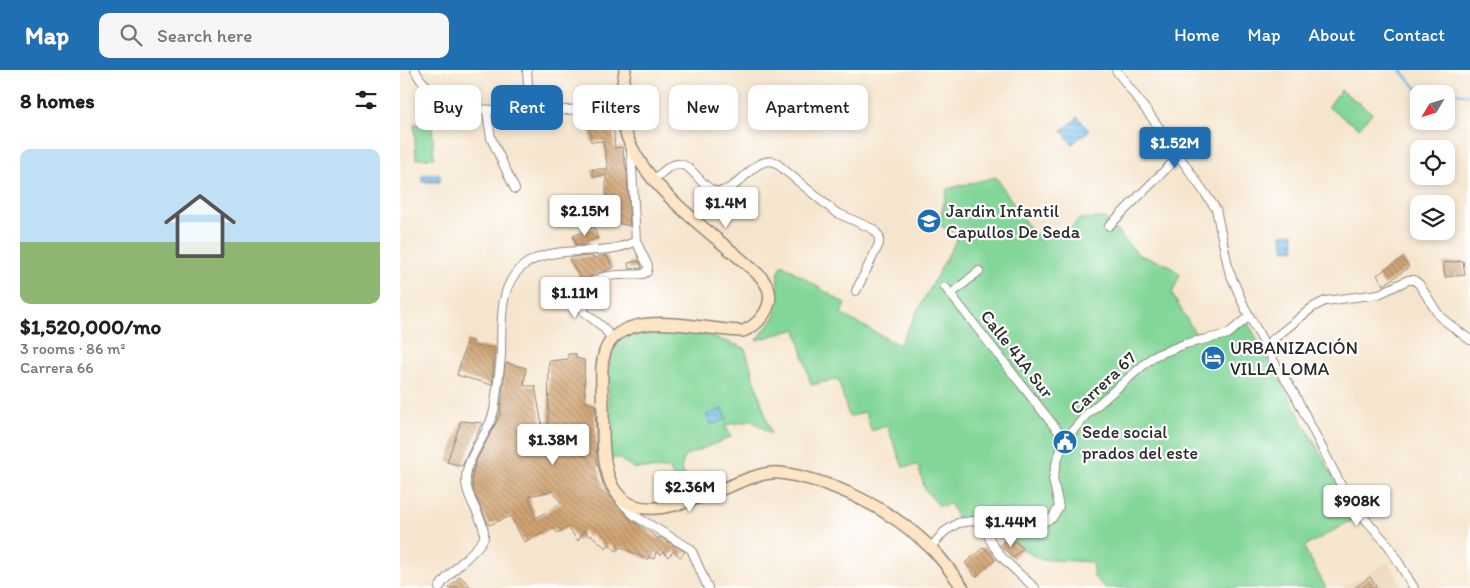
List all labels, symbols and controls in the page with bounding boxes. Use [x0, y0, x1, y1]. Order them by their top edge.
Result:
search box [99, 13, 449, 58]
text: Map [25, 21, 69, 50]
icon: search [117, 21, 145, 49]
text: Search here [157, 24, 252, 47]
text: Home [1174, 24, 1220, 46]
text: Map [1248, 24, 1281, 46]
text: About [1309, 24, 1355, 46]
text: Contact [1383, 24, 1445, 46]
chip: Buy [415, 85, 481, 130]
chip: Rent [491, 85, 563, 130]
chip: Filters [573, 85, 659, 130]
chip: New [669, 85, 738, 130]
chip: Apartment [748, 85, 868, 130]
north arrow [1410, 85, 1455, 130]
map controls [1410, 85, 1455, 240]
icon: filters [352, 86, 380, 114]
text: 8 homes [20, 88, 95, 113]
pin: $1.52M [1134, 126, 1216, 169]
text: $1.52M [1151, 133, 1199, 152]
button: locate [1410, 140, 1455, 185]
icon: home [155, 181, 245, 271]
pin: $1.4M [691, 186, 761, 229]
text: $1.4M [705, 193, 747, 212]
pin: $2.15M [544, 194, 626, 237]
button: layers [1410, 195, 1455, 240]
place label: Jardin Infantil Capullos De Seda [946, 200, 1081, 243]
text: $2.15M [561, 201, 609, 220]
school or university icon: Jardin Infantil Capullos De Seda [916, 208, 942, 234]
pin: $1.11M [534, 276, 616, 319]
text: $1.11M [552, 283, 598, 302]
street label: Calle 41A Sur [976, 306, 1059, 403]
text: $1,520,000/mo [20, 314, 161, 339]
place label: URBANIZACIÓN VILLA LOMA [1230, 337, 1358, 380]
text: 3 rooms · 86 m² [20, 339, 125, 358]
hotel icon: URBANIZACIÓN VILLA LOMA [1200, 345, 1226, 371]
street label: Carrera 67 [1065, 347, 1141, 419]
text: Carrera 66 [20, 358, 94, 377]
place label: Sede social prados del este [1082, 421, 1198, 464]
pin: $1.38M [512, 424, 594, 466]
public building icon: Sede social prados del este [1052, 429, 1078, 455]
text: $1.38M [528, 430, 578, 449]
pin: $2.36M [649, 470, 731, 513]
text: $2.36M [665, 477, 715, 496]
pin: $908K [1322, 484, 1392, 527]
text: $908K [1334, 491, 1380, 510]
pin: $1.44M [970, 506, 1052, 548]
text: $1.44M [985, 512, 1037, 531]

